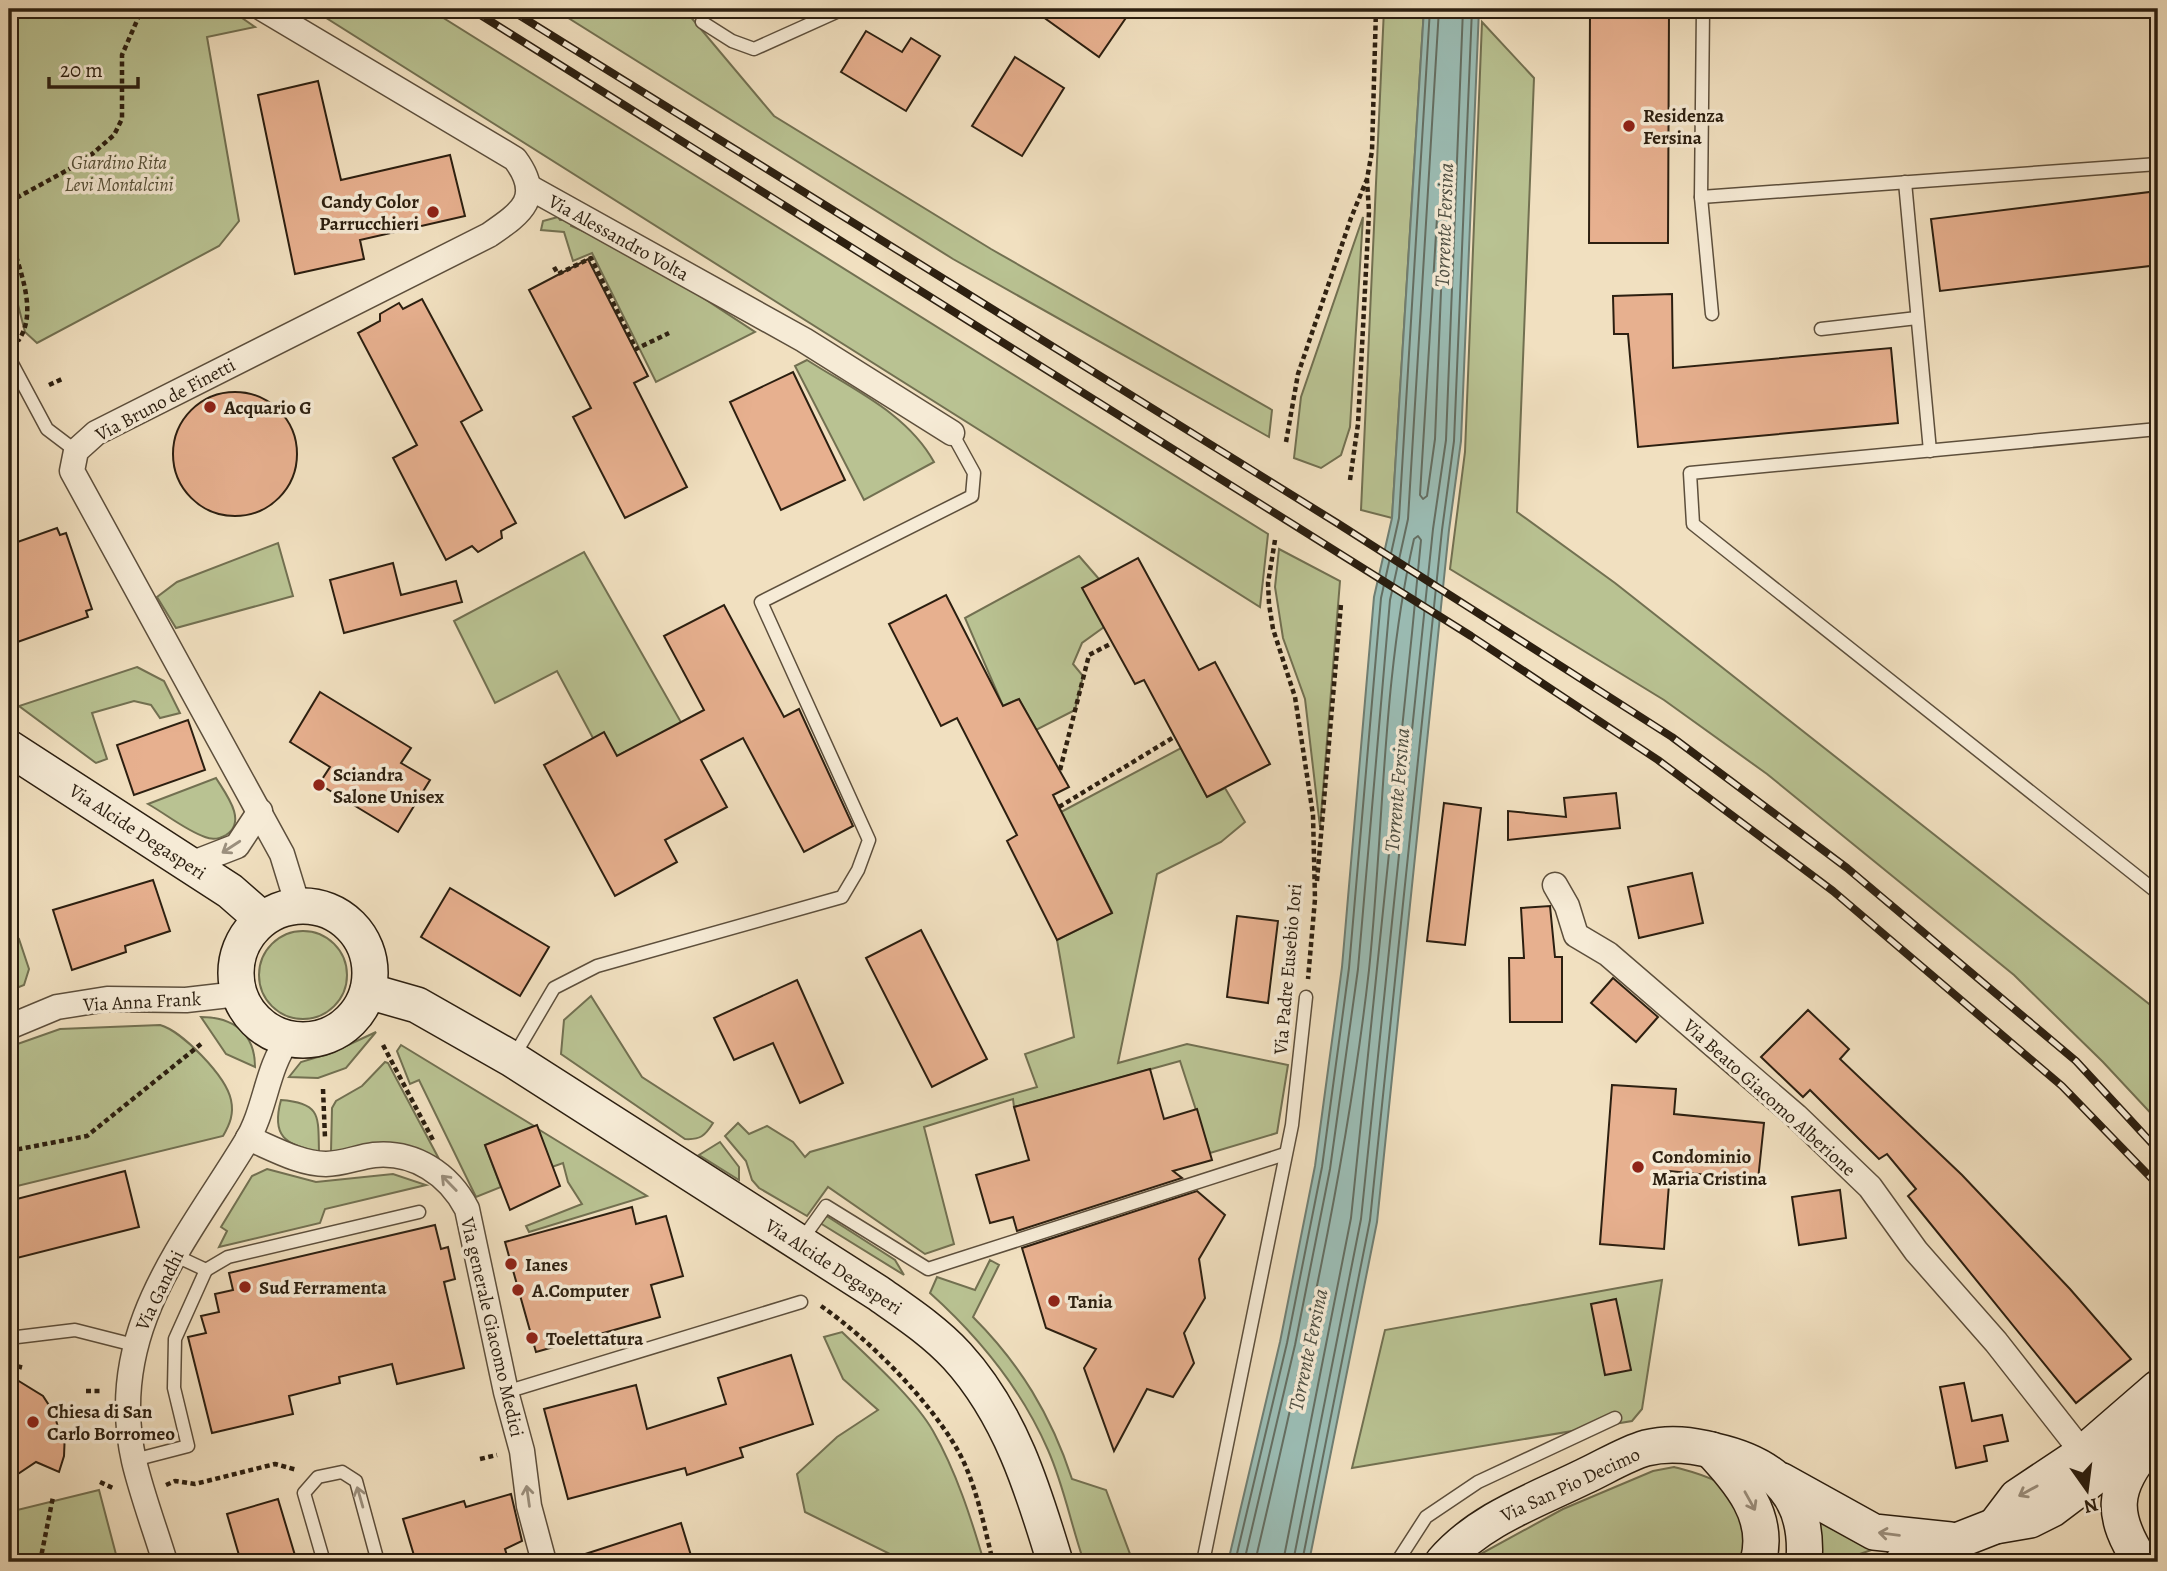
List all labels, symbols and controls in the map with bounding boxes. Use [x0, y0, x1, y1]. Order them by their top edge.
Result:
scale bar [49, 46, 138, 90]
text: 20 m [60, 56, 103, 84]
place label: Residenza Fersina [1643, 103, 1725, 151]
marker: Residenza Fersina [1621, 118, 1637, 134]
park label: Giardino Rita Levi Montalcini [64, 150, 174, 198]
water label: Torrente Fersina [1428, 162, 1460, 288]
street label: Via Alessandro Volta [543, 188, 694, 287]
place label: Candy Color Parrucchieri [319, 189, 419, 237]
marker: Candy Color Parrucchieri [425, 204, 441, 220]
street label: Via Bruno de Finetti [90, 352, 240, 448]
place label: Acquario G [223, 395, 312, 421]
marker: Acquario G [202, 399, 218, 415]
water label: Torrente Fersina [1378, 726, 1416, 853]
place label: Sciandra Salone Unisex [333, 762, 444, 810]
street label: Via Alcide Degasperi [63, 777, 211, 886]
marker: Sciandra Salone Unisex [311, 777, 327, 793]
one-way arrow [222, 839, 241, 854]
street label: Via Padre Eusebio Iori [1267, 883, 1308, 1057]
street label: Via Anna Frank [81, 986, 202, 1018]
street label: Via Beato Giacomo Alberione [1677, 1012, 1861, 1182]
place label: Condominio Maria Cristina [1652, 1144, 1768, 1192]
marker: Condominio Maria Cristina [1630, 1159, 1646, 1175]
one-way arrow [441, 1175, 458, 1192]
street label: Via Alcide Degasperi [759, 1212, 907, 1321]
street label: Via generale Giacomo Medici [454, 1214, 530, 1440]
street label: Via Gandhi [129, 1246, 190, 1336]
place label: Ianes [525, 1252, 568, 1278]
marker: Ianes [503, 1256, 519, 1272]
place label: Sud Ferramenta [259, 1275, 387, 1301]
place label: A.Computer [531, 1278, 629, 1304]
marker: Sud Ferramenta [237, 1279, 253, 1295]
marker: A.Computer [510, 1282, 526, 1298]
water label: Torrente Fersina [1281, 1286, 1335, 1414]
place label: Tania [1068, 1289, 1113, 1315]
marker: Tania [1046, 1293, 1062, 1309]
place label: Toelettatura [546, 1326, 644, 1352]
marker: Toelettatura [524, 1330, 540, 1346]
place label: Chiesa di San Carlo Borromeo [47, 1399, 175, 1447]
marker: Chiesa di San Carlo Borromeo [25, 1414, 41, 1430]
street label: Via San Pio Decimo [1496, 1441, 1644, 1529]
north arrow [2052, 1456, 2122, 1526]
one-way arrow [521, 1485, 534, 1508]
one-way arrow [2018, 1485, 2039, 1498]
one-way arrow [352, 1486, 365, 1508]
one-way arrow [1743, 1490, 1757, 1510]
text: N [2081, 1491, 2101, 1520]
one-way arrow [1878, 1527, 1901, 1540]

